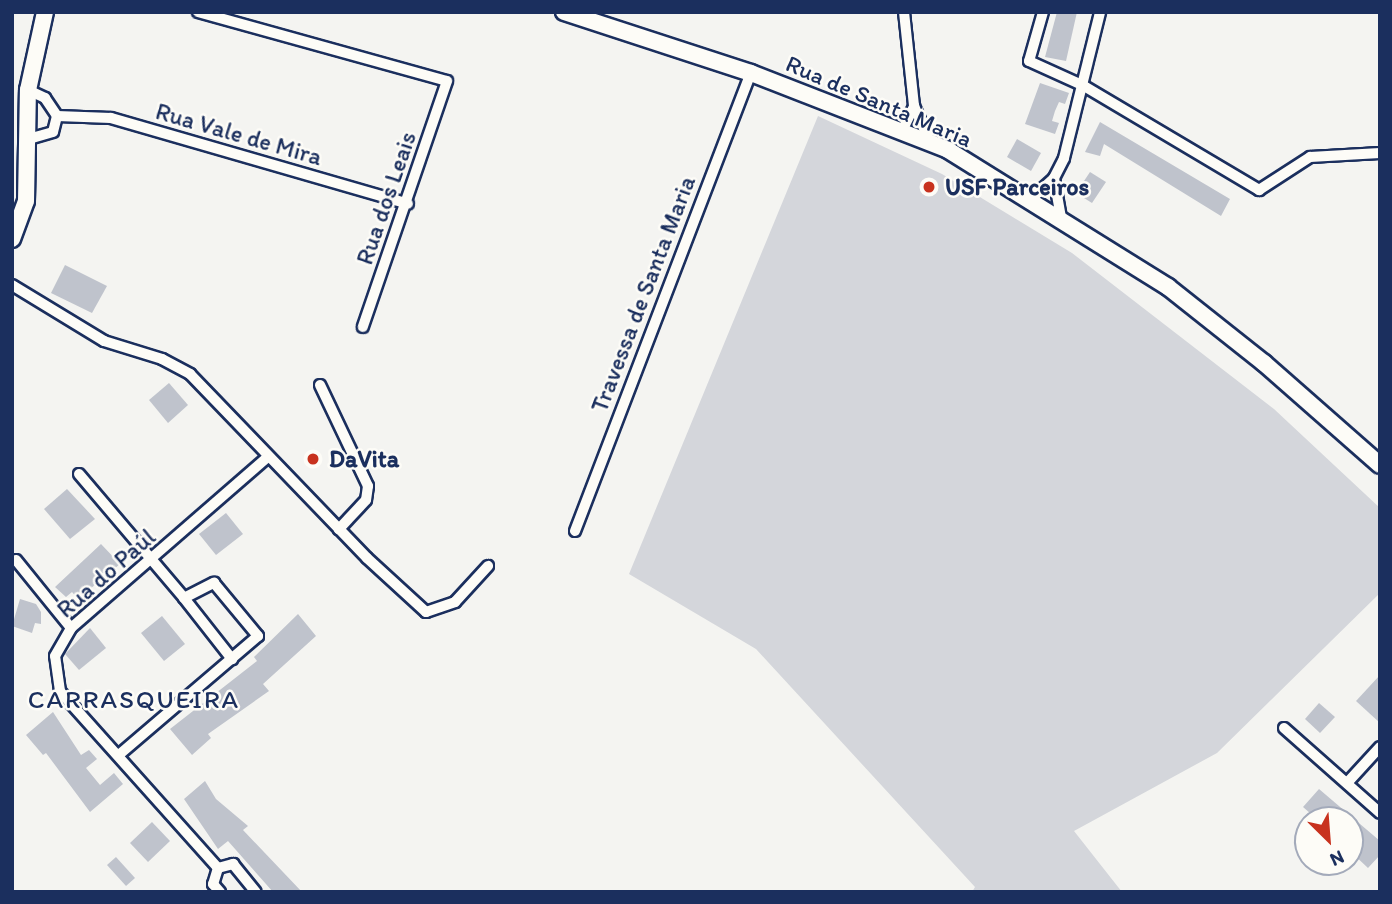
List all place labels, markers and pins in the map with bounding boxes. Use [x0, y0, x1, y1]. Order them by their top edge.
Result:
place label: USF Parceiros [945, 173, 1088, 201]
marker: USF Parceiros [919, 177, 939, 197]
place label: DaVita [329, 445, 399, 473]
marker: DaVita [303, 449, 323, 469]

